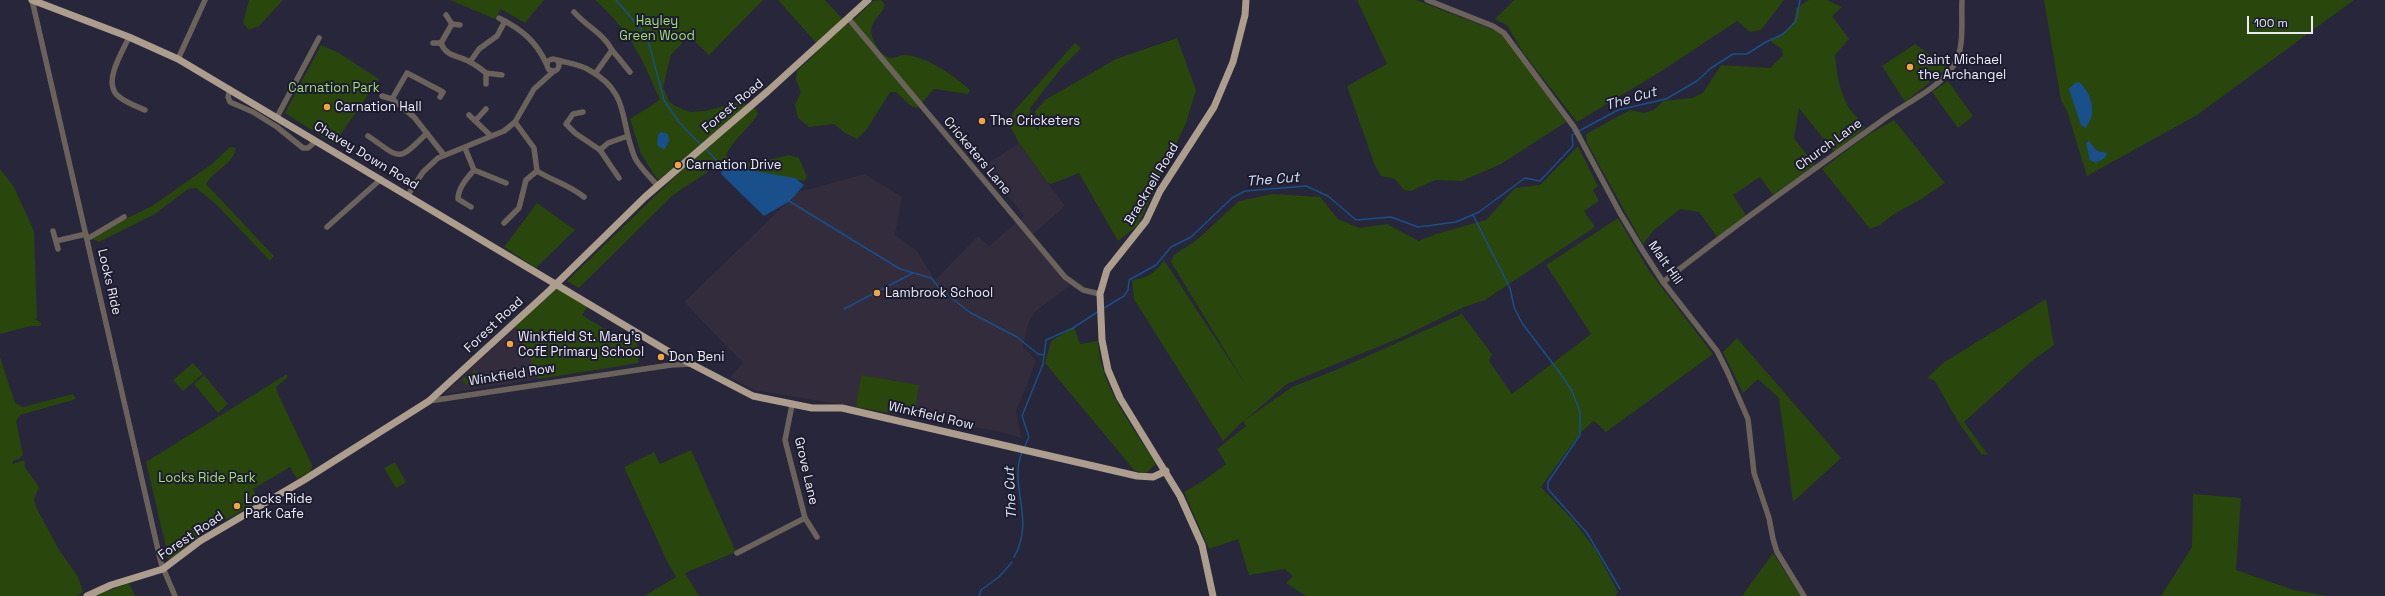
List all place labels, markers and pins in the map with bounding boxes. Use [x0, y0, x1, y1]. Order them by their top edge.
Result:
place label: Saint Michael the Archangel [1918, 52, 2006, 83]
marker: Saint Michael the Archangel [1905, 62, 1915, 72]
place label: Carnation Hall [335, 99, 422, 115]
marker: Carnation Hall [322, 102, 332, 112]
place label: The Cricketers [990, 113, 1080, 129]
marker: The Cricketers [977, 116, 987, 126]
place label: Carnation Drive [686, 157, 781, 173]
marker: Carnation Drive [673, 160, 683, 170]
place label: Lambrook School [885, 285, 993, 301]
marker: Lambrook School [872, 288, 882, 298]
place label: Winkfield St. Mary's CofE Primary School [518, 329, 644, 360]
marker: Winkfield St. Mary's CofE Primary School [505, 339, 515, 349]
place label: Don Beni [669, 349, 724, 365]
marker: Don Beni [656, 352, 666, 362]
place label: Locks Ride Park Cafe [245, 491, 312, 522]
marker: Locks Ride Park Cafe [232, 501, 242, 511]

